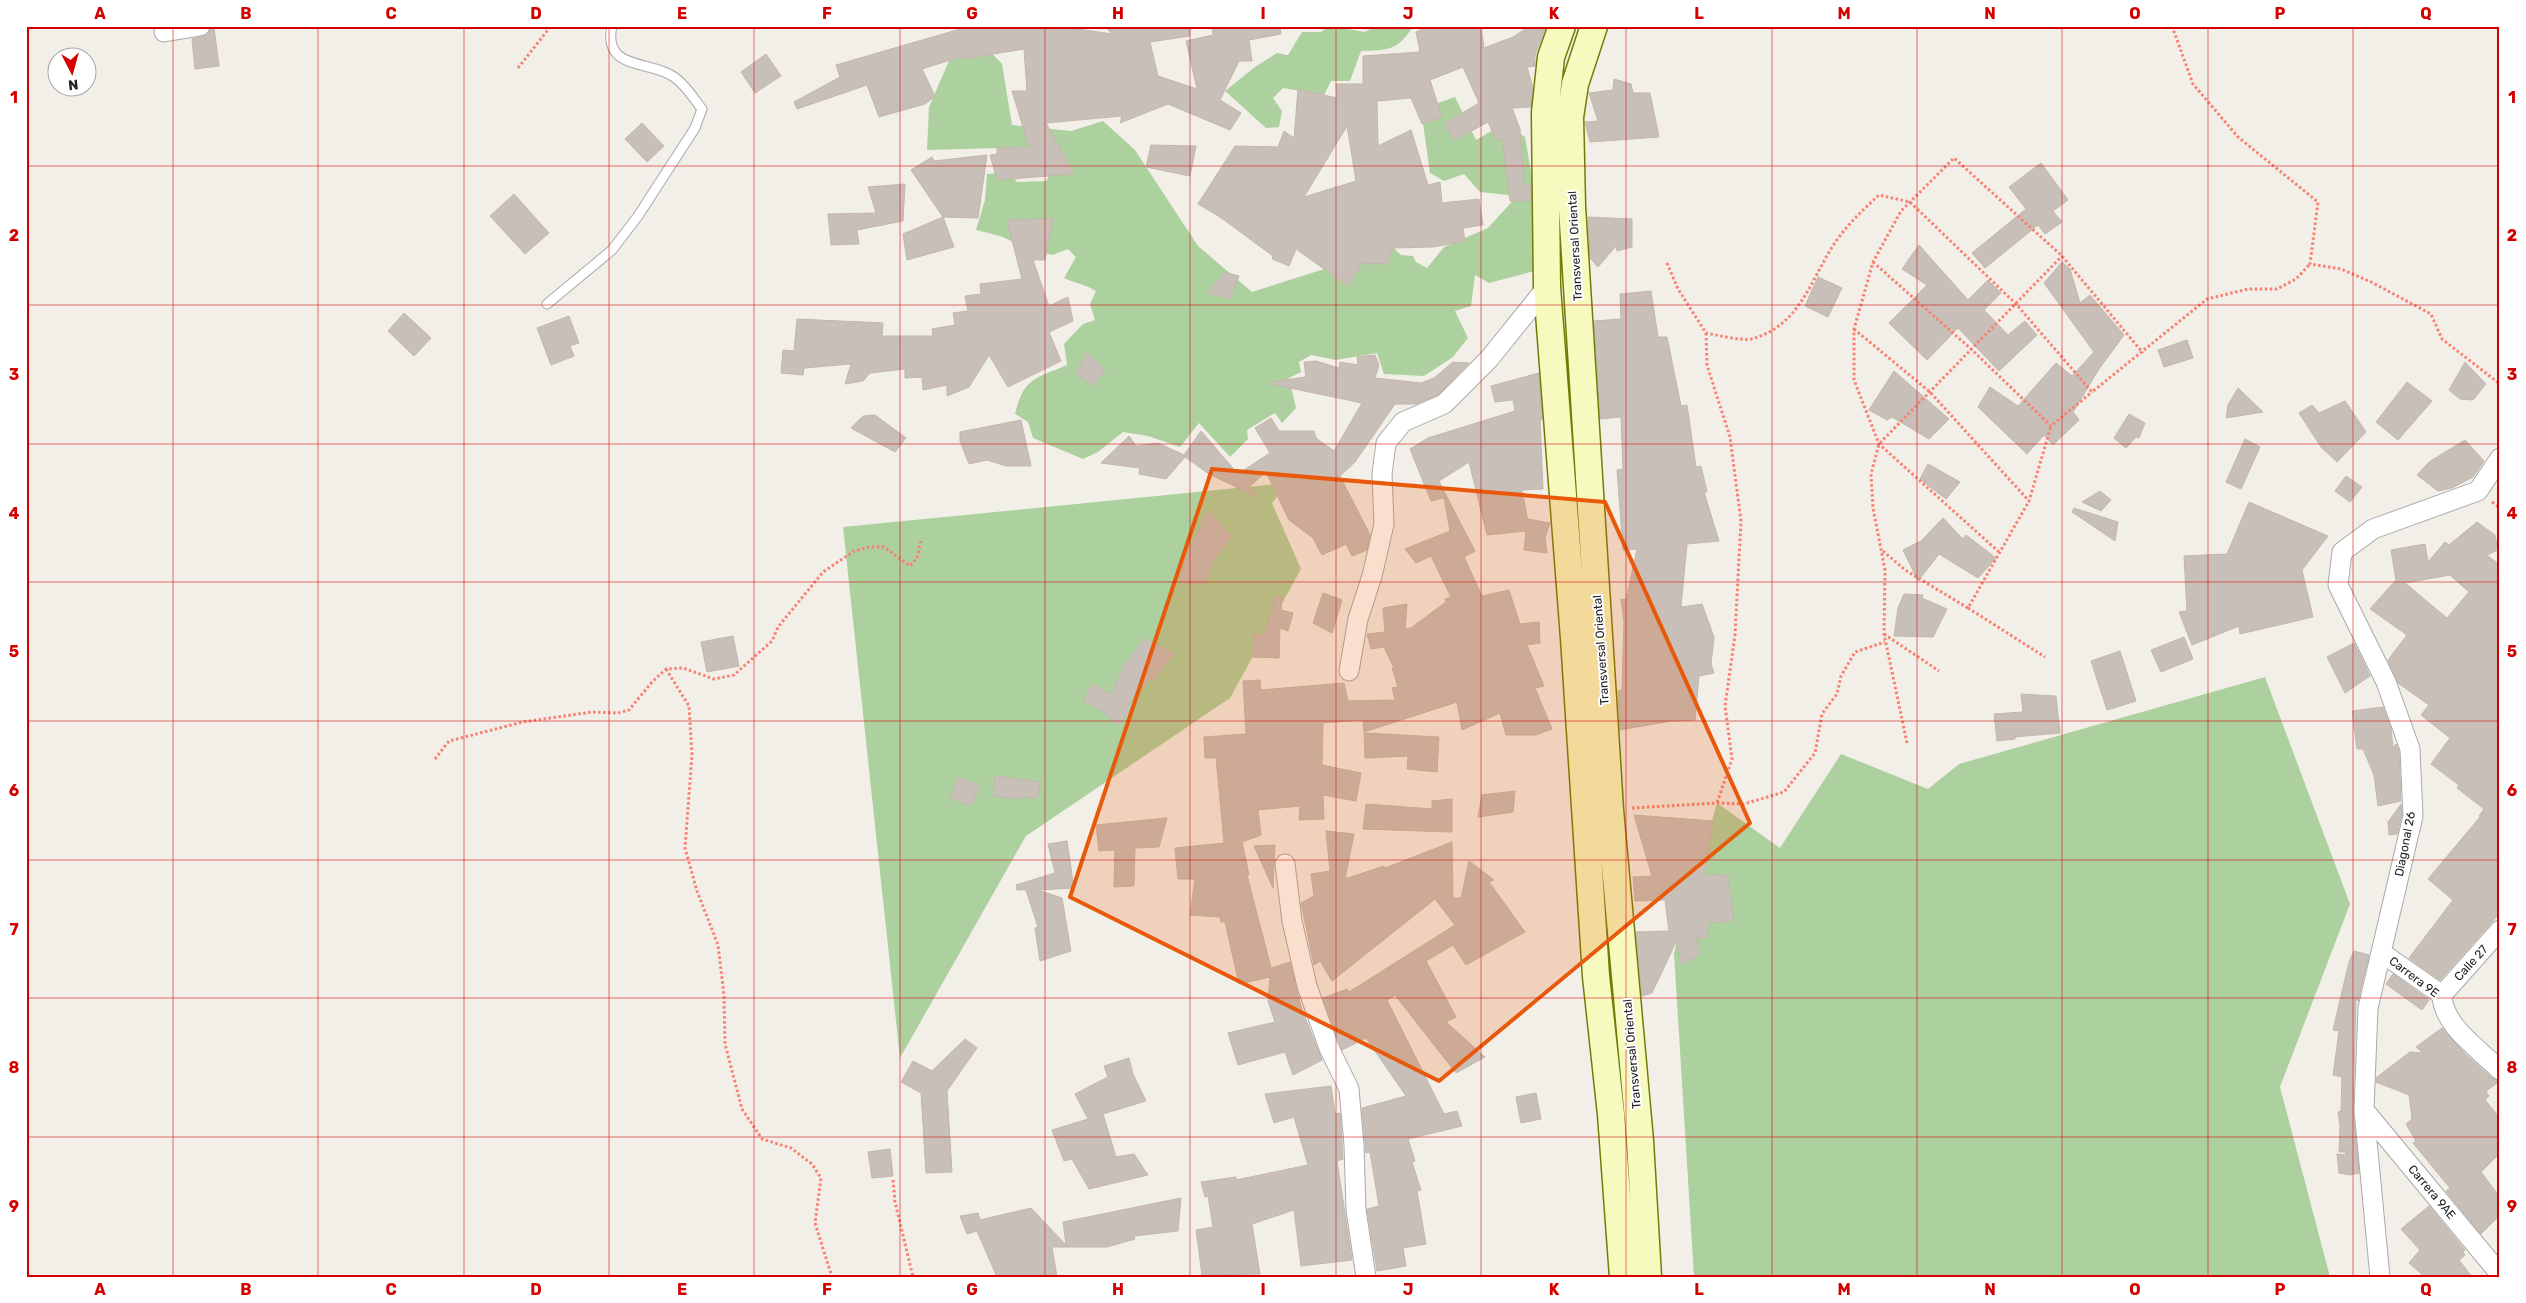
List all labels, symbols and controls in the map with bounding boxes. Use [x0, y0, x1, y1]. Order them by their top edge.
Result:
text: A [94, 4, 106, 23]
text: B [240, 4, 252, 23]
text: C [385, 4, 397, 23]
text: D [530, 4, 542, 23]
text: E [677, 4, 687, 23]
text: F [822, 4, 832, 23]
text: G [966, 4, 978, 23]
text: H [1112, 4, 1124, 23]
text: I [1260, 4, 1266, 23]
text: J [1403, 4, 1413, 23]
text: K [1549, 4, 1560, 23]
text: L [1694, 4, 1704, 23]
text: M [1837, 4, 1851, 23]
text: N [1984, 4, 1996, 23]
text: O [2129, 4, 2141, 23]
text: P [2275, 4, 2286, 23]
text: Q [2420, 4, 2432, 23]
north arrow [48, 48, 98, 98]
text: N [67, 75, 79, 93]
text: 1 [10, 88, 18, 107]
text: 1 [2508, 88, 2516, 107]
street label: Transversal Oriental [1565, 190, 1585, 301]
text: 2 [9, 226, 19, 245]
text: 2 [2507, 226, 2517, 245]
text: 3 [9, 365, 19, 384]
text: 3 [2507, 365, 2517, 384]
text: 4 [9, 504, 20, 523]
text: 4 [2507, 504, 2518, 523]
street label: Transversal Oriental [1590, 594, 1612, 705]
text: 5 [9, 642, 19, 661]
text: 5 [2507, 642, 2517, 661]
text: 6 [9, 781, 19, 800]
text: 6 [2507, 781, 2517, 800]
street label: Diagonal 26 [2392, 810, 2418, 878]
text: 7 [9, 920, 19, 939]
text: 7 [2507, 920, 2517, 939]
street label: Calle 27 [2451, 942, 2491, 984]
street label: Carrera 9E [2386, 954, 2442, 1000]
street label: Transversal Oriental [1620, 998, 1644, 1110]
text: 8 [9, 1058, 20, 1077]
text: 8 [2507, 1058, 2518, 1077]
street label: Carrera 9AE [2405, 1162, 2459, 1222]
text: 9 [9, 1197, 19, 1216]
text: 9 [2507, 1197, 2517, 1216]
text: A [94, 1280, 106, 1299]
text: B [240, 1280, 252, 1299]
text: C [385, 1280, 397, 1299]
text: D [530, 1280, 542, 1299]
text: E [677, 1280, 687, 1299]
text: F [822, 1280, 832, 1299]
text: G [966, 1280, 978, 1299]
text: H [1112, 1280, 1124, 1299]
text: I [1260, 1280, 1266, 1299]
text: J [1403, 1280, 1413, 1299]
text: K [1549, 1280, 1560, 1299]
text: L [1694, 1280, 1704, 1299]
text: M [1837, 1280, 1851, 1299]
text: N [1984, 1280, 1996, 1299]
text: O [2129, 1280, 2141, 1299]
text: P [2275, 1280, 2286, 1299]
text: Q [2420, 1280, 2432, 1299]

